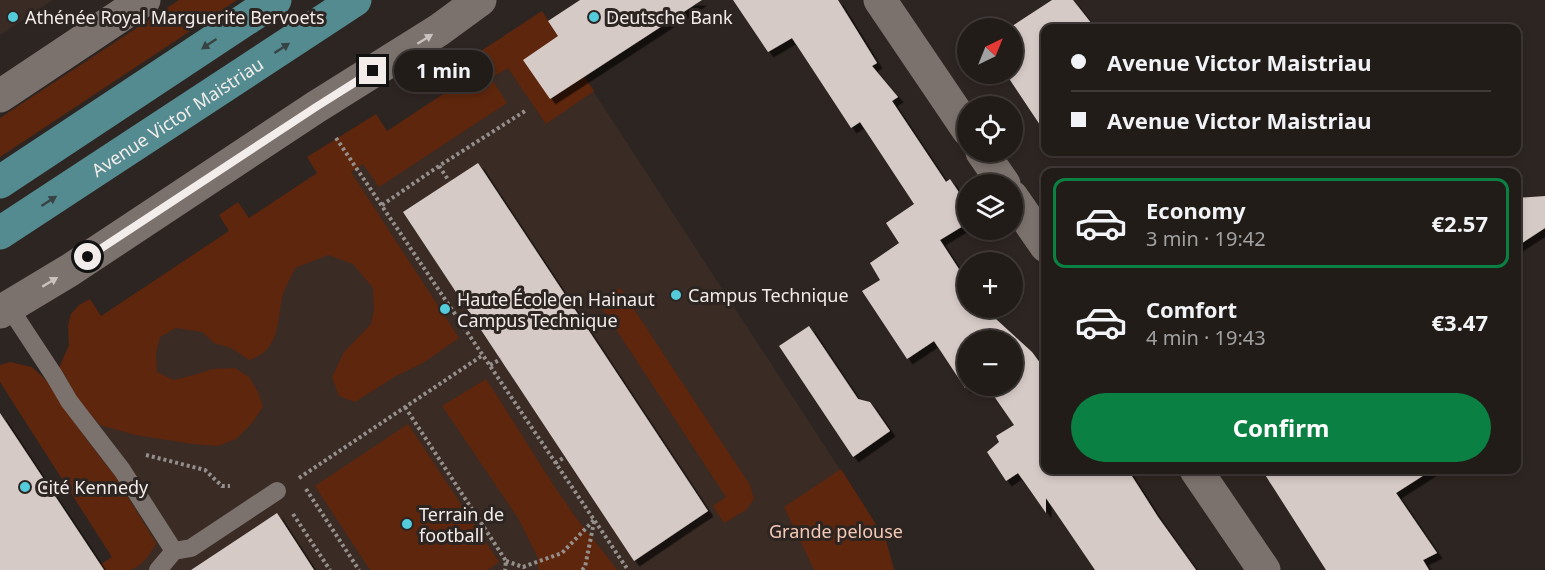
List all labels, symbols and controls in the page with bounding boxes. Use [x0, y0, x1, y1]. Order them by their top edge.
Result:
place label: Athénée Royal Marguerite Bervoets [25, 5, 325, 29]
place label: Deutsche Bank [606, 5, 733, 29]
marker: Athénée Royal Marguerite Bervoets [6, 10, 20, 24]
marker: Deutsche Bank [587, 10, 601, 24]
north arrow [957, 18, 1023, 84]
map controls [957, 18, 1023, 396]
one-way arrow [417, 33, 433, 44]
one-way arrow [201, 38, 217, 49]
one-way arrow [274, 43, 290, 54]
text: Avenue Victor Maistriau [1107, 47, 1371, 77]
callout: 1 min [394, 50, 493, 92]
street label: Avenue Victor Maistriau [87, 51, 268, 182]
route end [359, 57, 386, 84]
text: 1 min [416, 57, 471, 84]
button: locate [957, 96, 1023, 162]
text: Avenue Victor Maistriau [1107, 105, 1371, 135]
button: layers [957, 174, 1023, 240]
text: Economy [1146, 195, 1245, 225]
one-way arrow [41, 196, 57, 207]
icon: car [1074, 196, 1128, 250]
text: €2.57 [1431, 208, 1488, 238]
text: 3 min · 19:42 [1146, 225, 1266, 252]
route start [74, 243, 101, 270]
button: + [957, 252, 1023, 318]
one-way arrow [42, 276, 58, 287]
place label: Campus Technique [688, 283, 849, 307]
place label: Haute École en Hainaut Campus Technique [457, 287, 655, 332]
marker: Campus Technique [669, 288, 683, 302]
text: Comfort [1146, 294, 1237, 324]
icon: car [1074, 295, 1128, 349]
marker: Haute École en Hainaut Campus Technique [438, 302, 452, 316]
text: €3.47 [1431, 307, 1488, 337]
text: 4 min · 19:43 [1146, 324, 1266, 351]
button: − [957, 330, 1023, 396]
button: Confirm [1071, 393, 1491, 462]
place label: Cité Kennedy [37, 475, 149, 499]
marker: Cité Kennedy [18, 480, 32, 494]
place label: Terrain de football [419, 502, 504, 547]
marker: Terrain de football [400, 517, 414, 531]
park label: Grande pelouse [769, 519, 903, 543]

